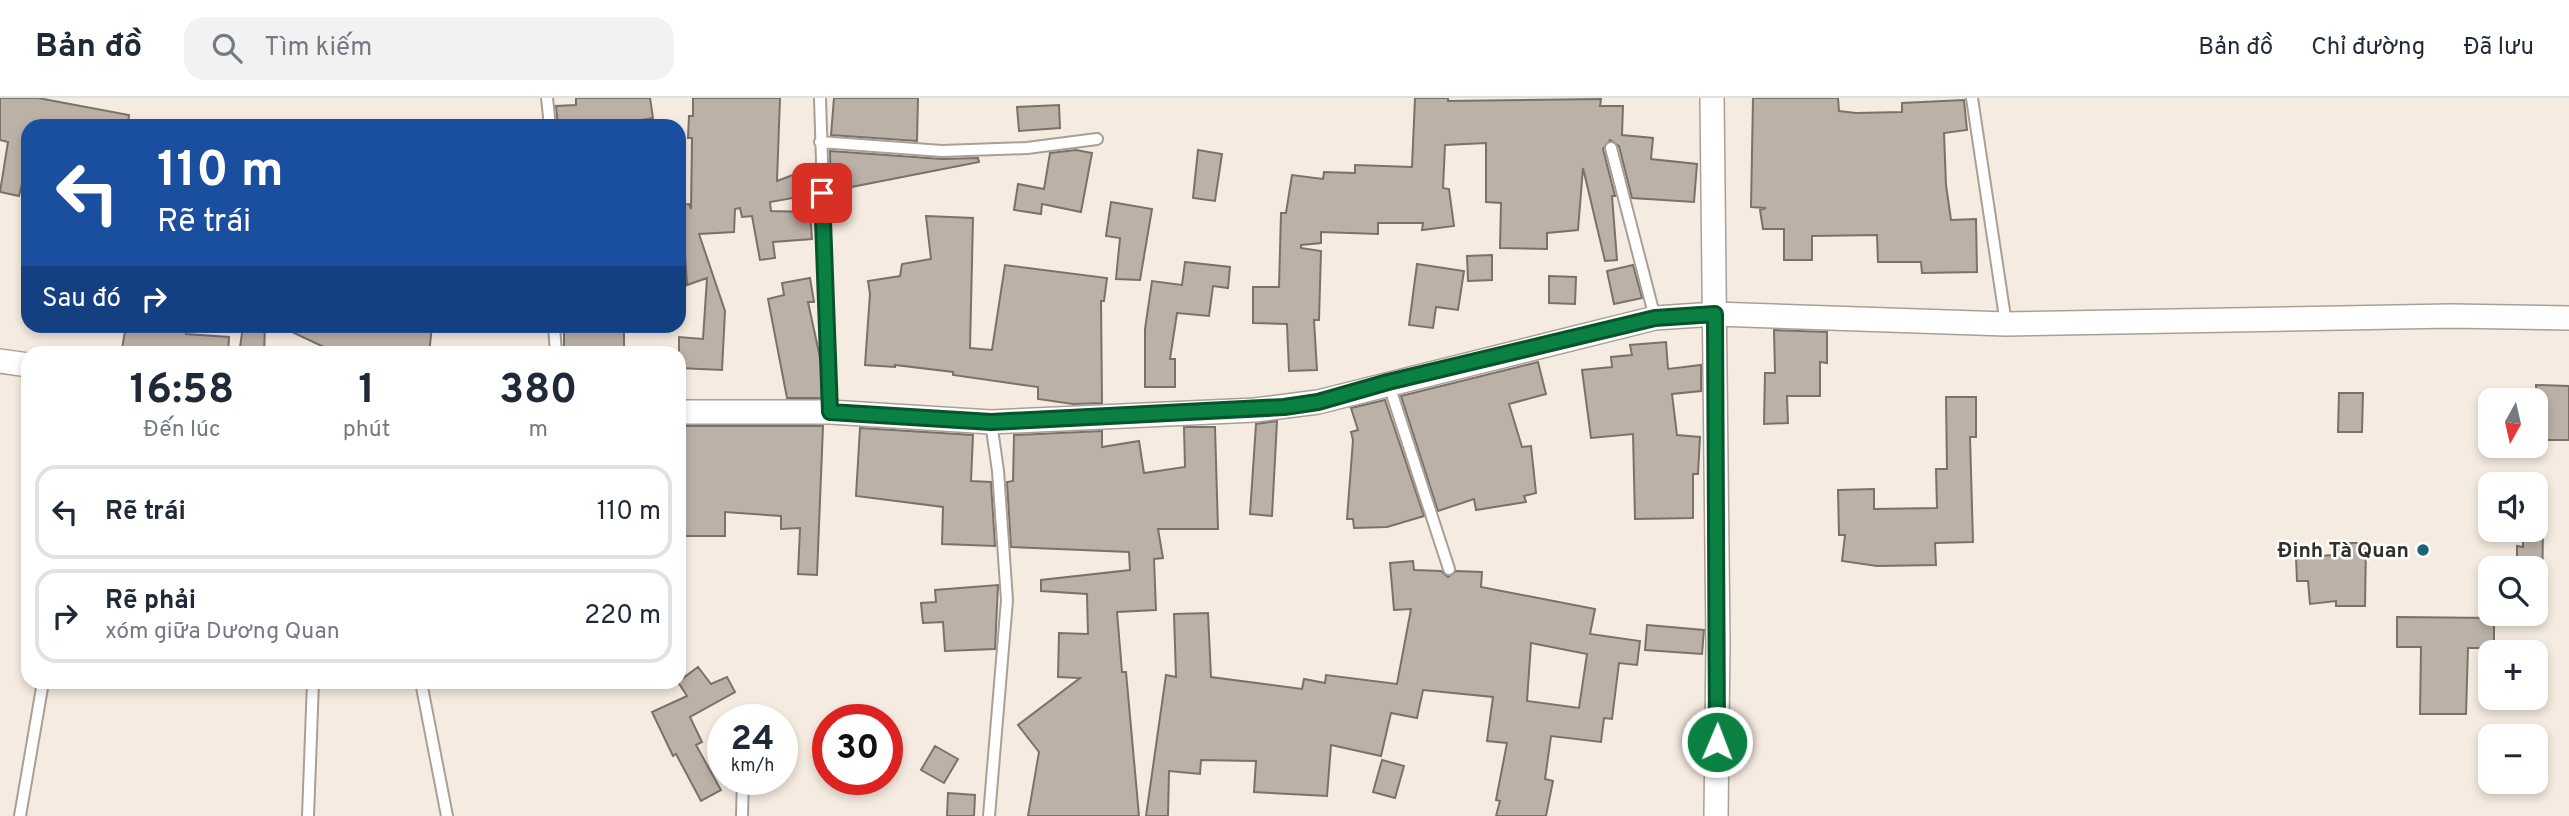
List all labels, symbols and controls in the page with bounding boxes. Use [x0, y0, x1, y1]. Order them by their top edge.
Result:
search box [184, 17, 674, 80]
text: Bản đồ [35, 27, 142, 69]
icon: search [208, 29, 246, 67]
text: Tìm kiếm [264, 32, 372, 65]
text: Bản đồ [2198, 33, 2273, 63]
text: Chỉ đường [2311, 33, 2425, 63]
text: Đã lưu [2463, 33, 2534, 63]
text: 110 m [157, 142, 284, 204]
icon: left [42, 147, 133, 238]
pin [792, 163, 852, 223]
icon: arrive [803, 174, 841, 212]
text: Rẽ trái [157, 203, 251, 243]
icon: right [135, 280, 173, 318]
text: Sau đó [42, 283, 121, 316]
text: 16:58 [129, 365, 234, 418]
text: 1 [358, 365, 375, 418]
text: 380 [499, 365, 577, 418]
north arrow [2478, 388, 2548, 458]
map controls [2478, 388, 2548, 794]
text: Đến lúc [143, 416, 221, 445]
text: phút [343, 416, 390, 445]
text: m [528, 416, 548, 445]
button: sound [2478, 472, 2548, 542]
icon: left [46, 493, 84, 531]
text: Rẽ trái [105, 496, 186, 529]
text: 110 m [597, 496, 661, 529]
place label: Đinh Tà Quan [2278, 538, 2409, 565]
marker: Đinh Tà Quan [2415, 542, 2431, 558]
button: search [2478, 556, 2548, 626]
text: Rẽ phải [105, 585, 196, 618]
icon: right [46, 597, 84, 635]
text: 220 m [584, 600, 661, 633]
text: xóm giữa Dương Quan [105, 618, 340, 647]
button: + [2478, 640, 2548, 710]
speed limit sign: 30 [812, 704, 903, 795]
position arrow [1680, 705, 1754, 779]
text: 24 [731, 718, 774, 762]
button: − [2478, 724, 2548, 794]
text: km/h [731, 755, 774, 778]

